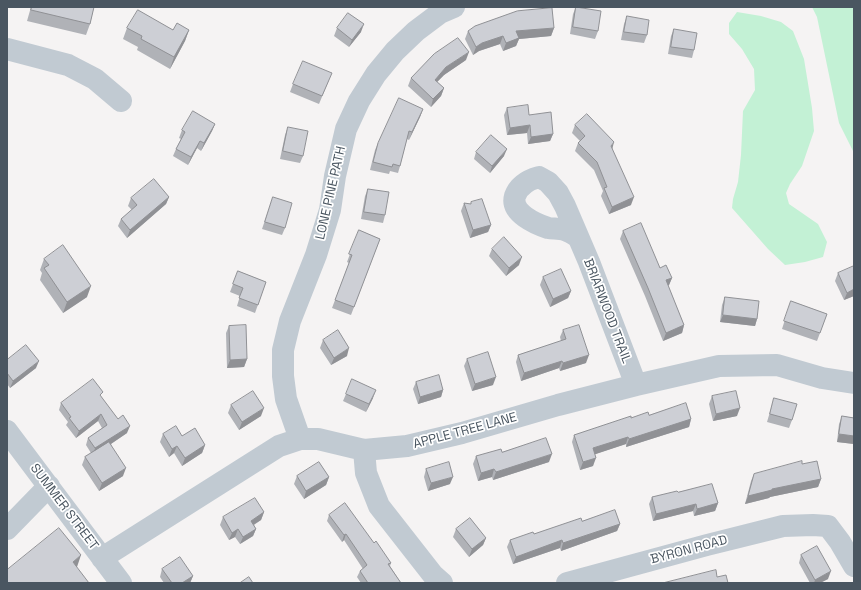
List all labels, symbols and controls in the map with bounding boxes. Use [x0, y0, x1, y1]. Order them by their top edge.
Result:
street label: LONE PINE PATH [313, 145, 349, 241]
street label: BRIARWOOD TRAIL [580, 256, 634, 366]
street label: APPLE TREE LANE [411, 410, 519, 452]
street label: SUMMER STREET [27, 461, 101, 553]
street label: BYRON ROAD [649, 532, 729, 568]

